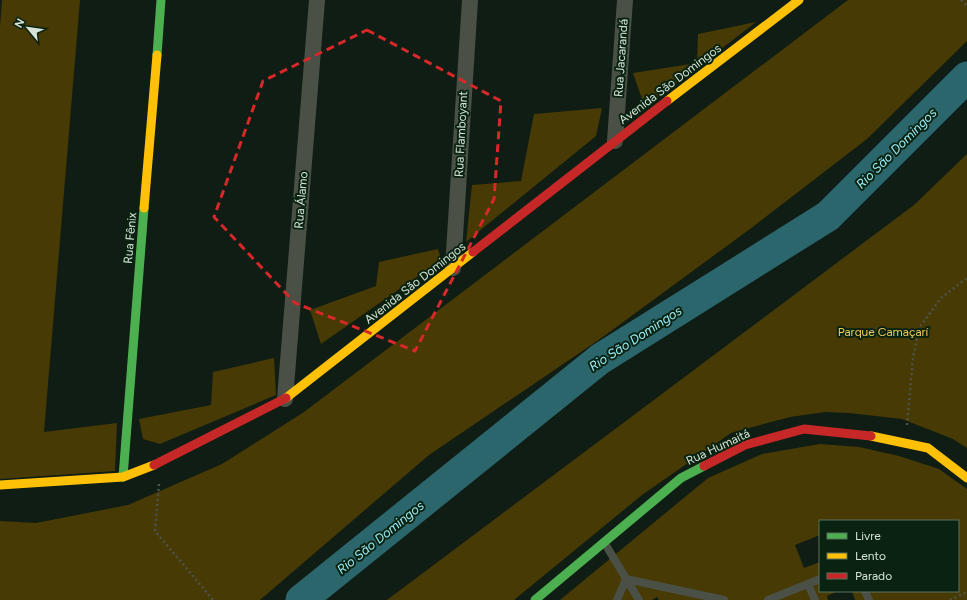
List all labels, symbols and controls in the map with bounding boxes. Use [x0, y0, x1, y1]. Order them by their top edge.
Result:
north arrow [8, 8, 48, 48]
text: N [12, 17, 27, 30]
street label: Rua Jacarandá [611, 18, 631, 98]
street label: Avenida São Domingos [616, 41, 724, 127]
street label: Rua Flamboyant [452, 90, 470, 177]
water label: Rio São Domingos [853, 105, 940, 192]
street label: Rua Álamo [292, 171, 310, 229]
street label: Rua Fênix [121, 211, 139, 264]
street label: Avenida São Domingos [362, 239, 469, 327]
water label: Rio São Domingos [586, 303, 684, 374]
park label: Parque Camaçarí [838, 325, 930, 339]
street label: Rua Humaitá [684, 426, 752, 468]
water label: Rio São Domingos [334, 498, 427, 577]
legend [819, 520, 959, 592]
text: Livre [855, 529, 881, 543]
text: Lento [855, 549, 886, 563]
text: Parado [855, 569, 892, 583]

